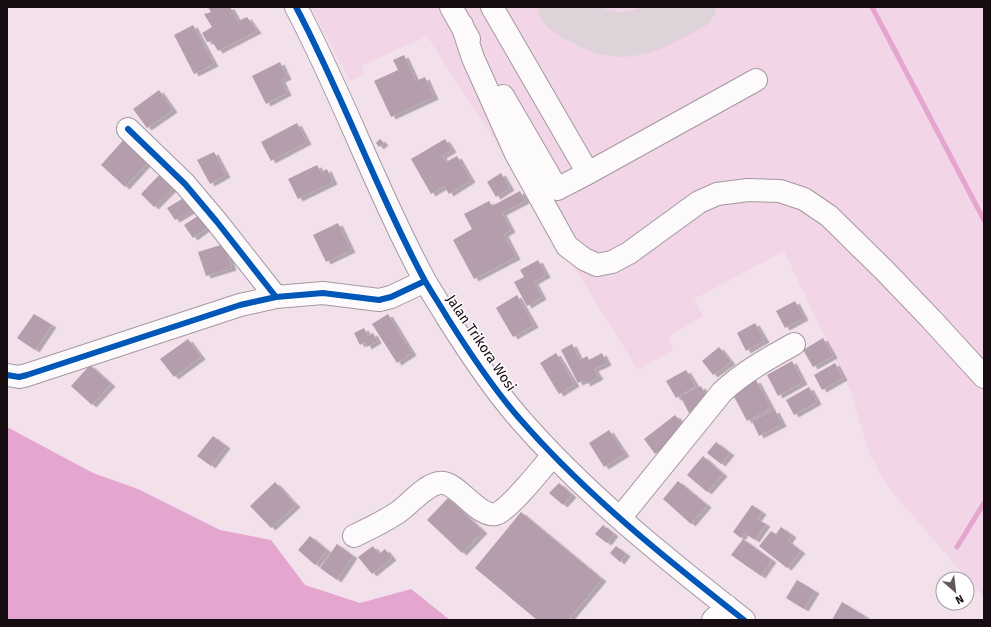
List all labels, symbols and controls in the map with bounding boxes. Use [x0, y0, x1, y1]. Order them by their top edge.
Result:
street label: Jalan Trikora Wosi [442, 291, 520, 395]
north arrow [935, 571, 975, 611]
text: N [953, 592, 966, 607]

